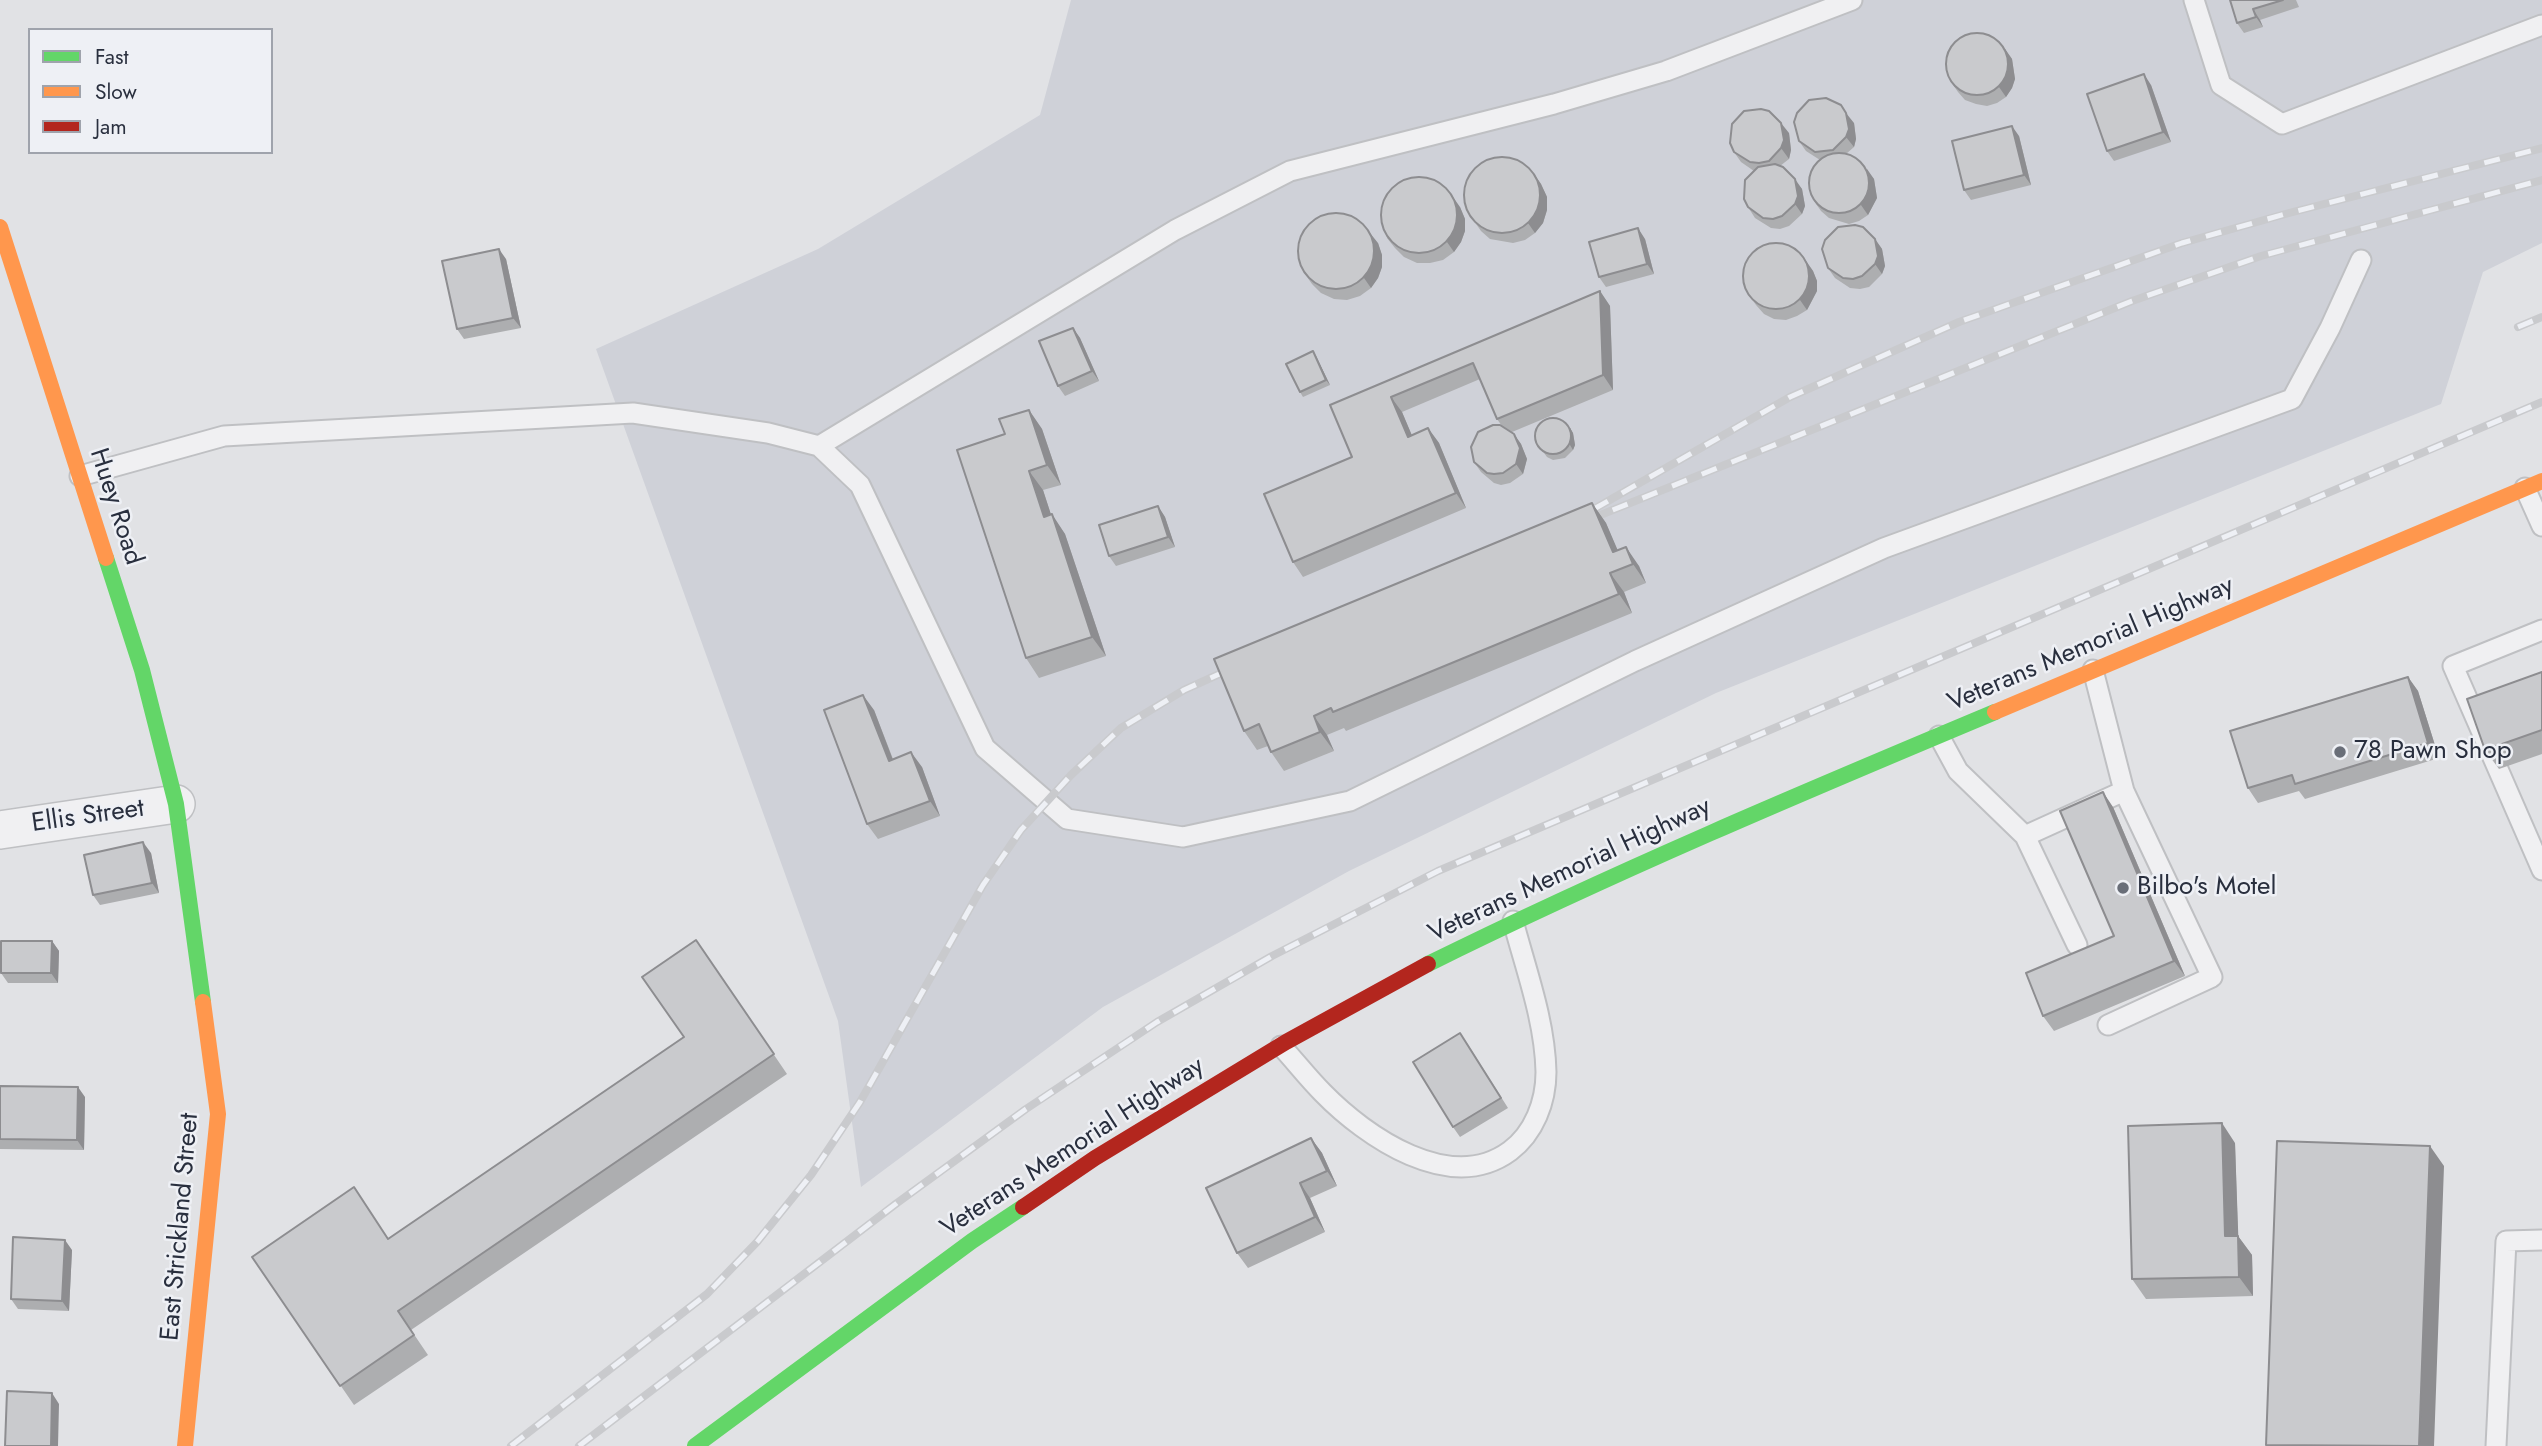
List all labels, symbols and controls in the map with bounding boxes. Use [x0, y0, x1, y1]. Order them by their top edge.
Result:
legend [28, 28, 273, 154]
text: Fast [95, 42, 128, 72]
text: Slow [95, 77, 137, 107]
text: Jam [95, 112, 127, 142]
street label: Huey Road [82, 445, 148, 569]
street label: Veterans Memorial Highway [1943, 571, 2239, 719]
place label: 78 Pawn Shop [2354, 736, 2512, 768]
marker: 78 Pawn Shop [2332, 744, 2348, 760]
street label: Veterans Memorial Highway [1424, 792, 1716, 950]
street label: Ellis Street [30, 794, 146, 840]
place label: Bilbo's Motel [2137, 872, 2276, 904]
marker: Bilbo's Motel [2115, 880, 2131, 896]
street label: Veterans Memorial Highway [936, 1051, 1210, 1245]
street label: East Strickland Street [156, 1112, 206, 1342]

